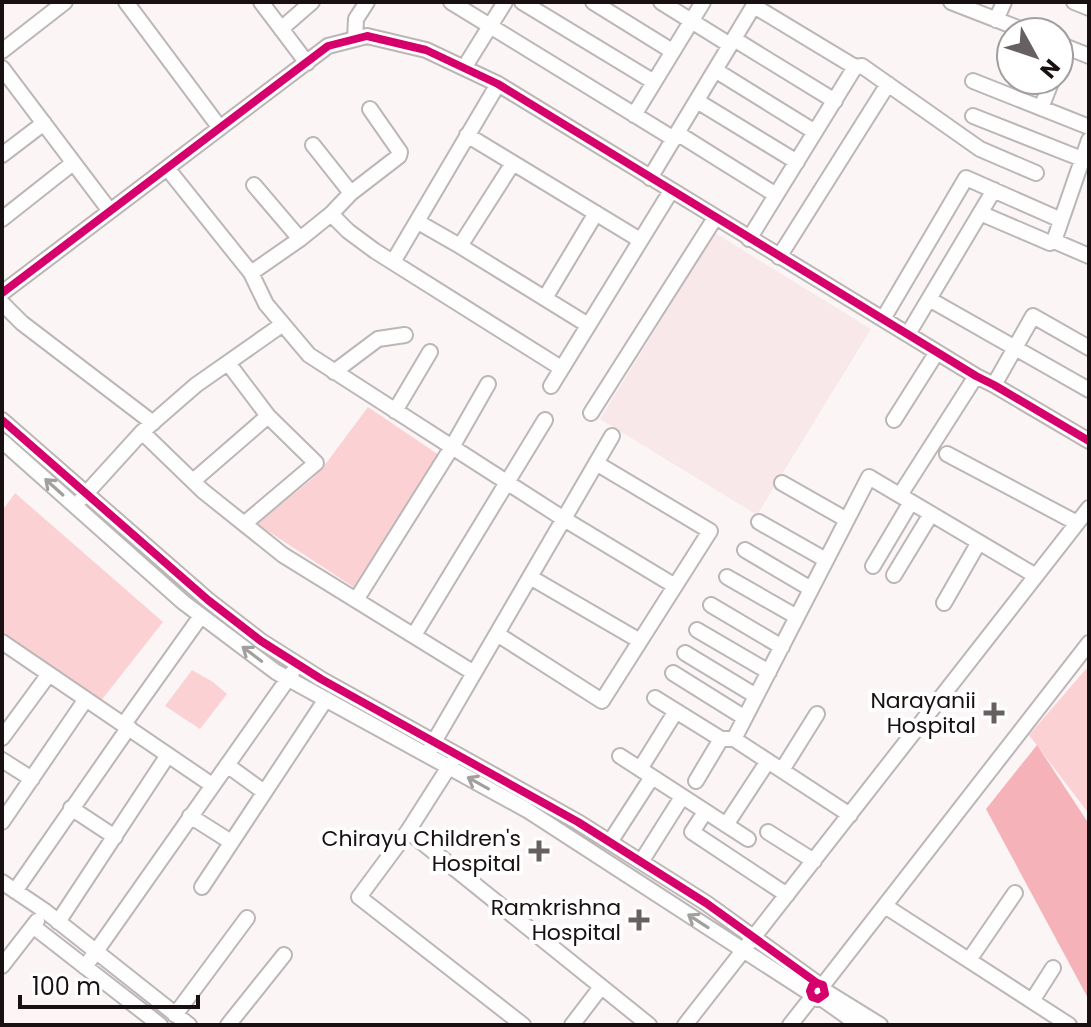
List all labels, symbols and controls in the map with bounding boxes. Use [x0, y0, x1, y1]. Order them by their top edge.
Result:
north arrow [995, 16, 1075, 96]
text: N [1033, 52, 1067, 85]
one-way arrow [44, 478, 64, 496]
one-way arrow [242, 646, 264, 663]
place label: Narayanii Hospital [870, 685, 976, 741]
marker: Narayanii Hospital [983, 702, 1005, 724]
one-way arrow [467, 775, 490, 791]
place label: Chirayu Children's Hospital [321, 823, 521, 879]
marker: Chirayu Children's Hospital [528, 840, 550, 862]
place label: Ramkrishna Hospital [491, 892, 621, 948]
marker: Ramkrishna Hospital [628, 909, 650, 931]
one-way arrow [688, 913, 710, 929]
scale bar [20, 959, 198, 1009]
text: 100 m [32, 970, 101, 1003]

